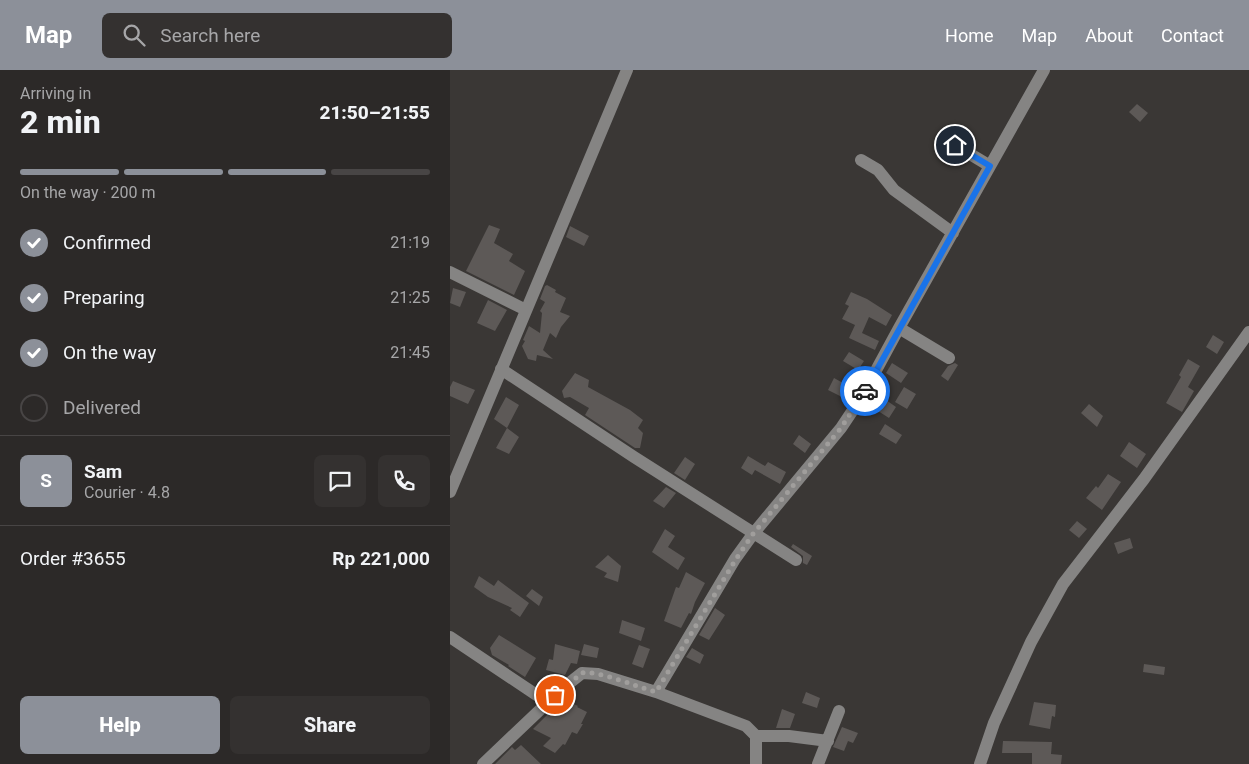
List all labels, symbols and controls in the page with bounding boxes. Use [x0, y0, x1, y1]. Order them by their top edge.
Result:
search box [102, 13, 452, 58]
text: Map [25, 21, 72, 49]
icon: search [120, 21, 148, 49]
text: Search here [160, 24, 260, 47]
text: Home [945, 25, 994, 46]
text: Map [1022, 25, 1057, 46]
text: About [1085, 25, 1133, 46]
text: Contact [1161, 25, 1224, 46]
text: Arriving in [20, 84, 91, 103]
text: 21:50–21:55 [319, 101, 430, 124]
text: 2 min [20, 103, 101, 141]
pin [934, 124, 976, 166]
icon: home [941, 131, 969, 159]
text: On the way · 200 m [20, 183, 156, 202]
icon: check [20, 229, 48, 257]
text: Confirmed [63, 231, 151, 254]
text: 21:19 [390, 233, 430, 252]
icon: check [20, 284, 48, 312]
text: Preparing [63, 286, 145, 309]
text: 21:25 [390, 288, 430, 307]
icon: check [20, 339, 48, 367]
text: On the way [63, 341, 156, 364]
text: 21:45 [390, 343, 430, 362]
courier [840, 366, 890, 416]
icon: car [851, 377, 879, 405]
text: Delivered [63, 396, 141, 419]
button: chat [314, 455, 366, 507]
button: phone [378, 455, 430, 507]
text: Sam [84, 460, 122, 483]
text: S [40, 469, 52, 492]
text: Courier · 4.8 [84, 483, 170, 502]
text: Order #3655 [20, 547, 126, 570]
text: Rp 221,000 [332, 547, 430, 570]
pin [534, 674, 576, 716]
icon: bag [541, 681, 569, 709]
button: Help [20, 696, 220, 754]
button: Share [230, 696, 430, 754]

